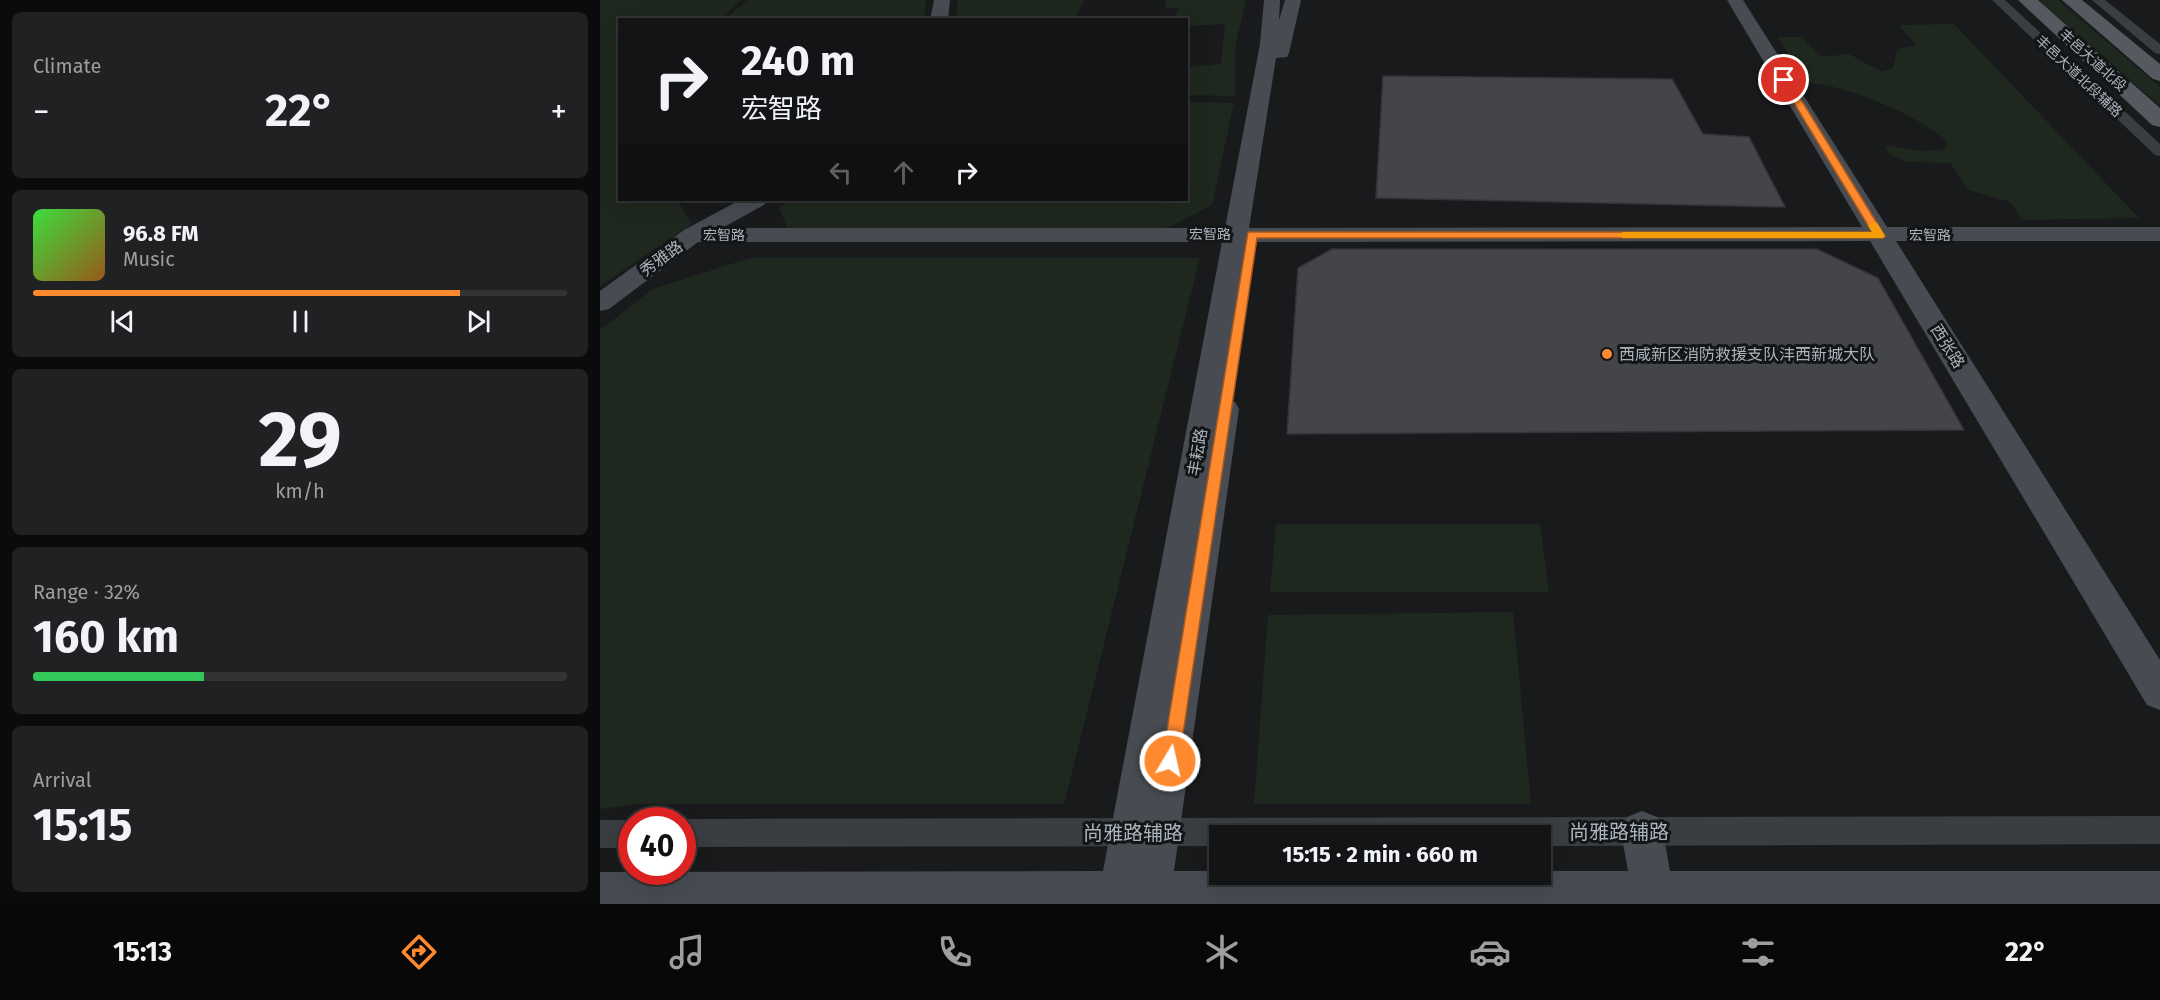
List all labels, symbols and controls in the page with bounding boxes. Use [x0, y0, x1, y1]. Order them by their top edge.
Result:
street label: 丰邑大道北段 [2056, 26, 2130, 95]
street label: 丰邑大道北段辅路 [2032, 32, 2125, 121]
text: 240 m [741, 36, 855, 86]
icon: right [642, 42, 720, 120]
text: Climate [33, 54, 101, 78]
pin [1758, 54, 1809, 105]
icon: arrive [1767, 63, 1800, 96]
text: 22° [265, 84, 335, 138]
text: − [33, 92, 50, 132]
text: + [551, 92, 567, 132]
text: 宏智路 [741, 93, 822, 125]
icon: left [824, 156, 857, 189]
icon: ahead [887, 156, 920, 189]
icon: right [950, 156, 983, 189]
text: 96.8 FM [123, 220, 198, 247]
street label: 宏智路 [1189, 226, 1231, 243]
street label: 宏智路 [703, 227, 745, 244]
street label: 宏智路 [1909, 227, 1951, 244]
street label: 秀雅路 [636, 237, 686, 280]
text: Music [123, 247, 175, 271]
icon: previous [106, 305, 139, 338]
icon: pause [284, 305, 317, 338]
icon: next [462, 305, 495, 338]
street label: 西张路 [1927, 321, 1968, 372]
place label: 西咸新区消防救援支队沣西新城大队 [1619, 345, 1875, 364]
marker: 西咸新区消防救援支队沣西新城大队 [1600, 347, 1614, 361]
text: 29 [258, 393, 342, 487]
street label: 丰耘路 [1184, 427, 1211, 477]
text: km/h [275, 479, 325, 503]
text: Range · 32% [33, 580, 140, 604]
text: 160 km [33, 610, 179, 664]
position arrow [1138, 729, 1202, 793]
text: Arrival [33, 768, 92, 792]
text: 15:15 [33, 798, 132, 852]
speed limit sign: 40 [618, 807, 696, 885]
street label: 尚雅路辅路 [1569, 820, 1669, 844]
street label: 尚雅路辅路 [1083, 821, 1183, 845]
text: 15:15 · 2 min · 660 m [1282, 841, 1478, 868]
icon: directions [398, 931, 440, 973]
icon: music [666, 931, 708, 973]
icon: phone [934, 931, 976, 973]
icon: climate [1201, 931, 1243, 973]
icon: car [1469, 931, 1511, 973]
icon: filters [1737, 931, 1779, 973]
text: 15:13 [113, 936, 172, 968]
text: 22° [2005, 936, 2047, 968]

